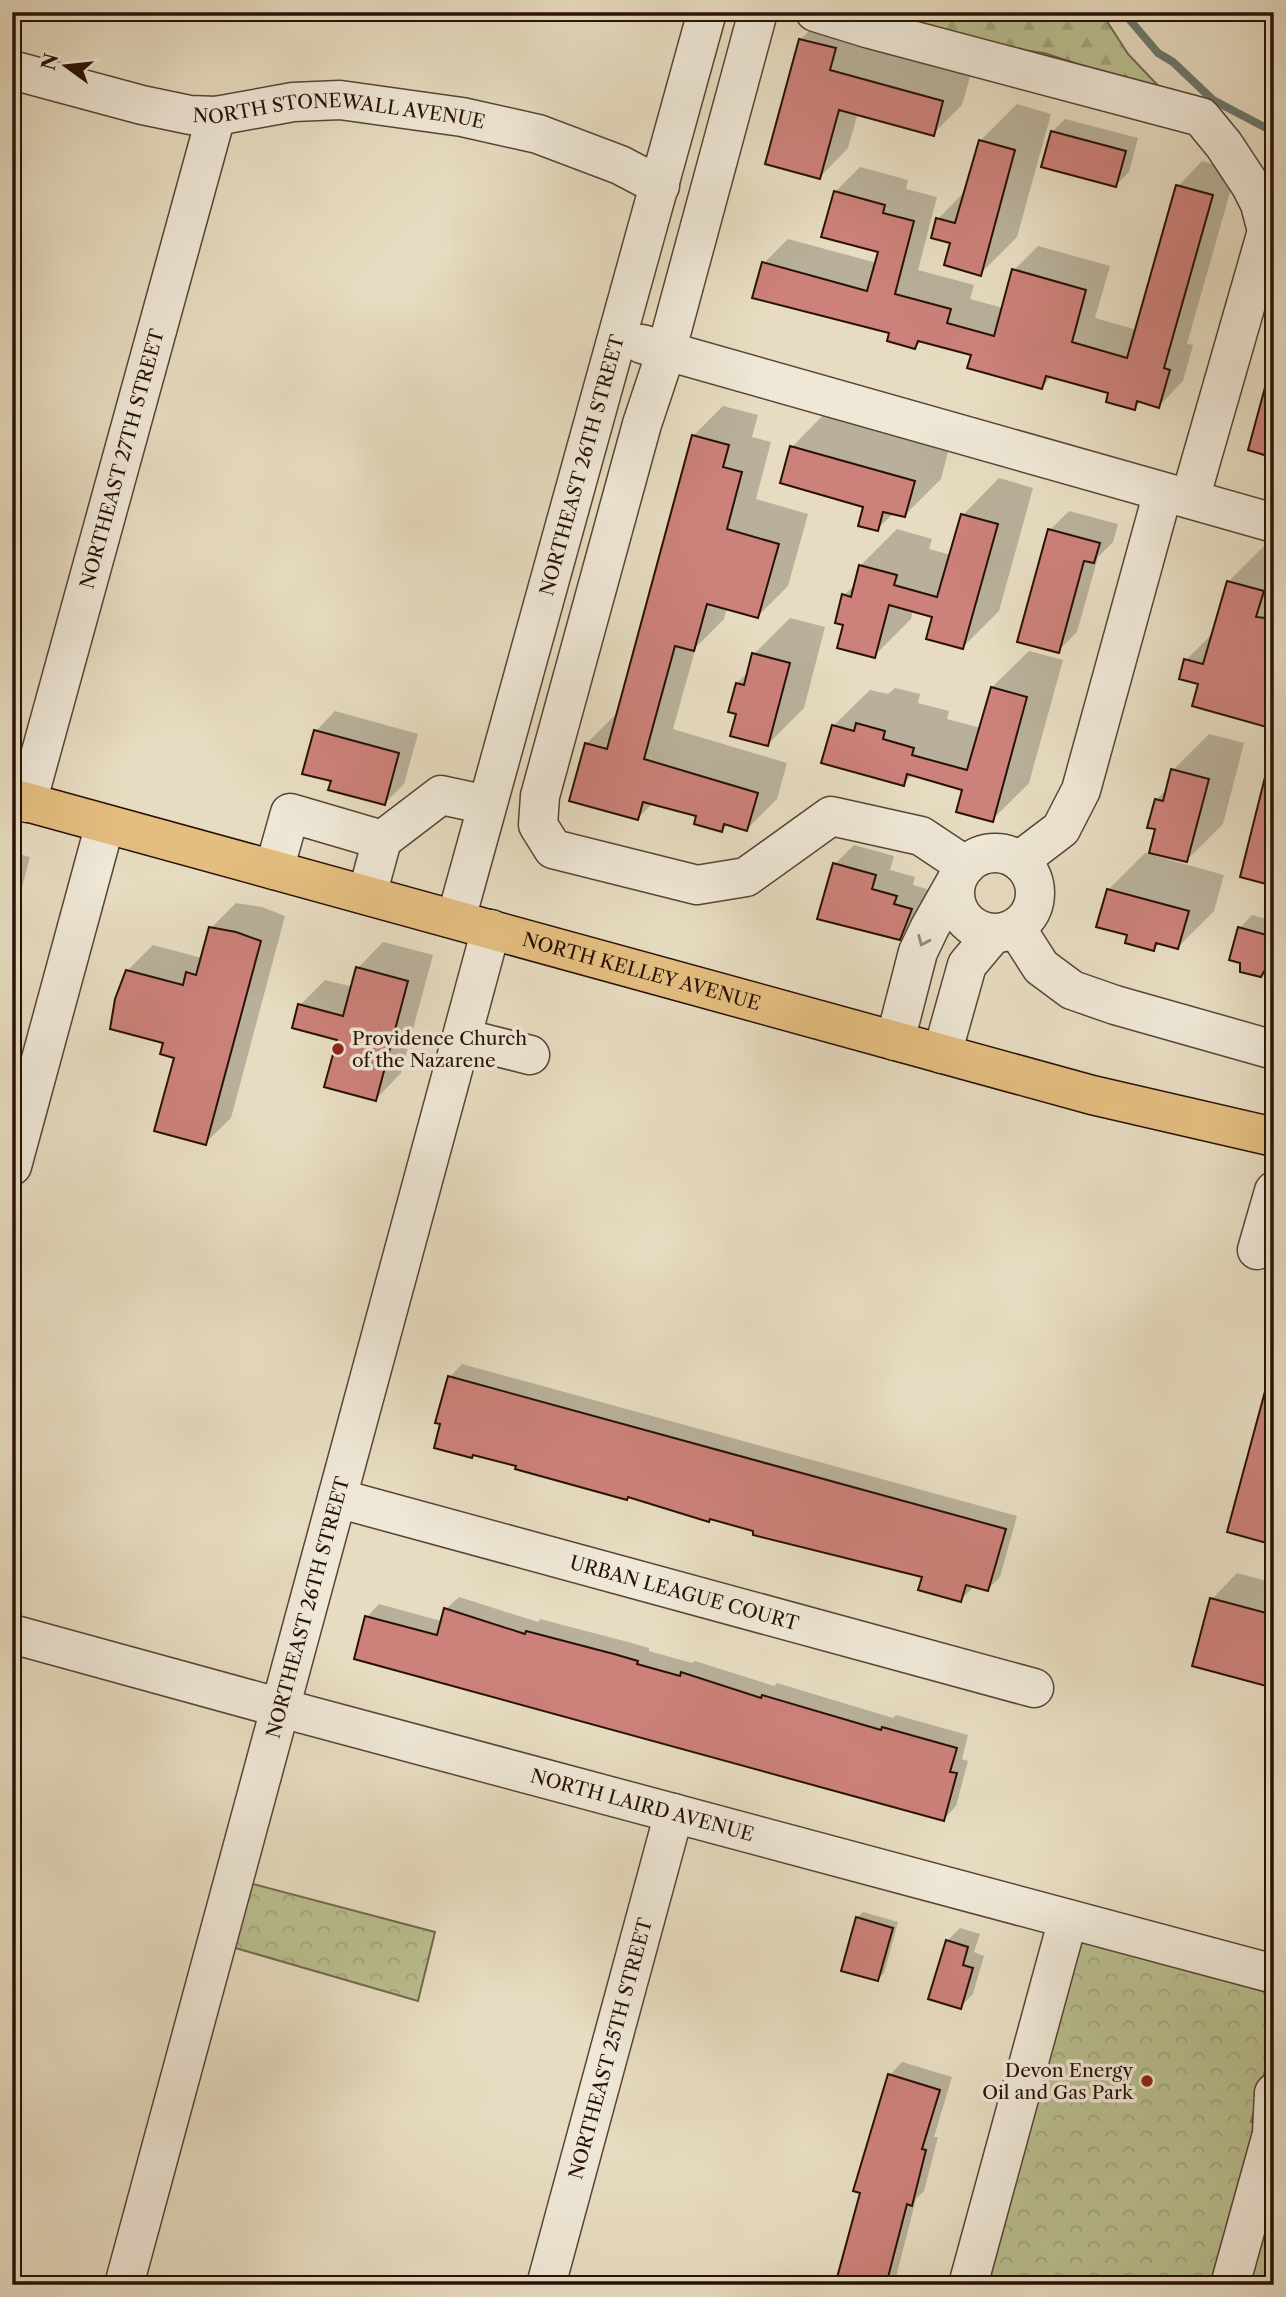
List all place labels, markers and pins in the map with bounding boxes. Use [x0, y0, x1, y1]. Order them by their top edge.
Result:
place label: Providence Church of the Nazarene [352, 1027, 527, 1072]
marker: Providence Church of the Nazarene [330, 1041, 346, 1057]
place label: Devon Energy Oil and Gas Park [982, 2059, 1134, 2104]
marker: Devon Energy Oil and Gas Park [1139, 2073, 1155, 2089]

